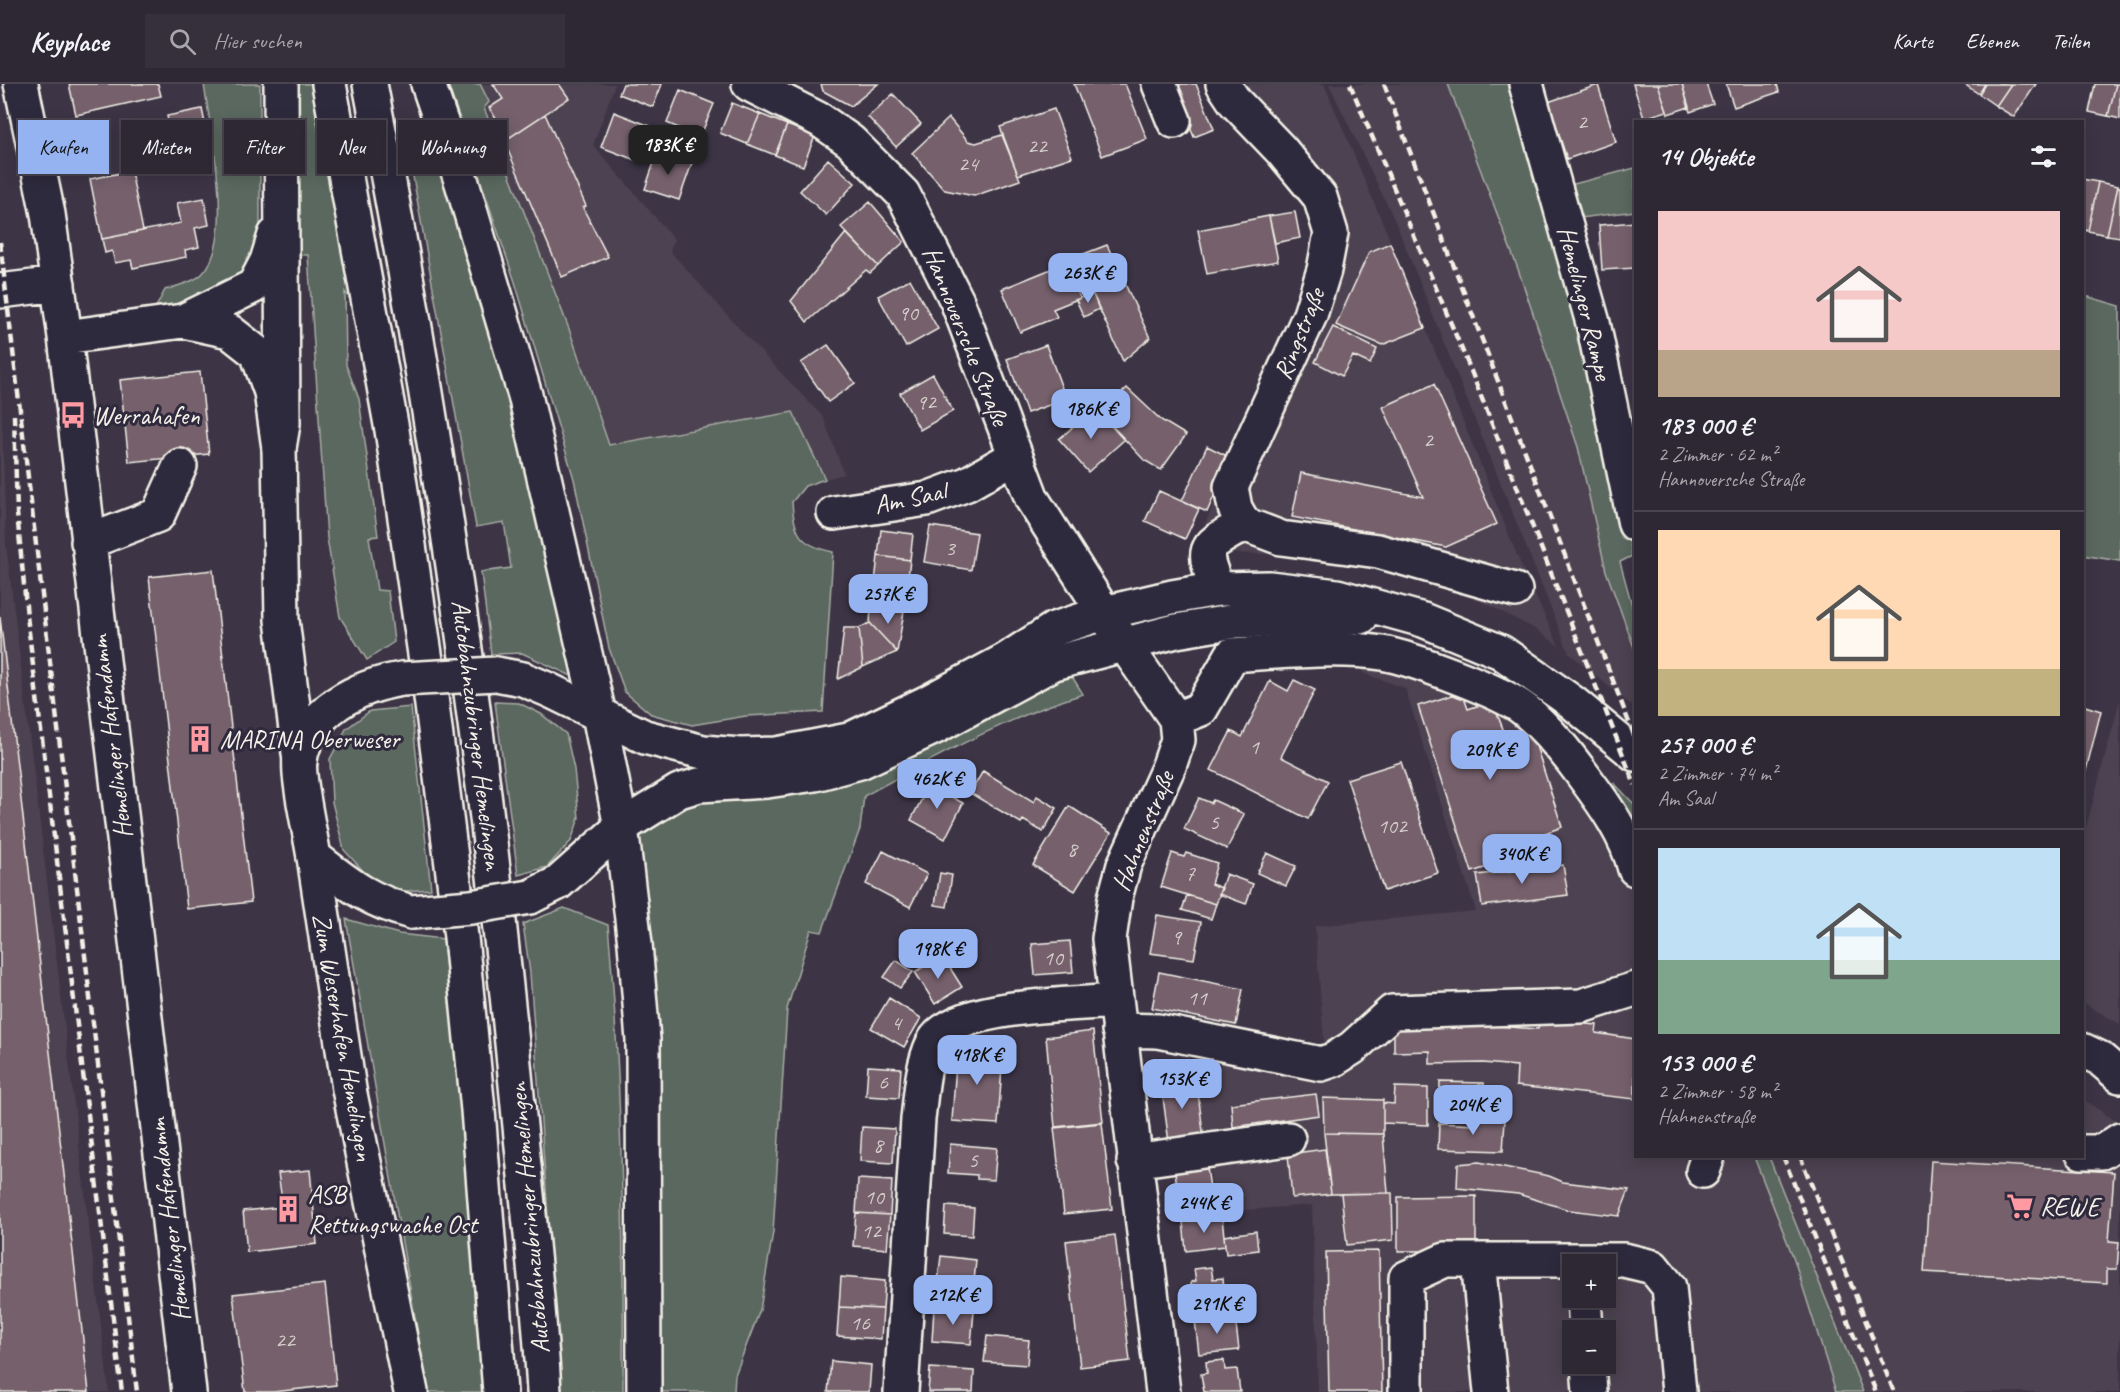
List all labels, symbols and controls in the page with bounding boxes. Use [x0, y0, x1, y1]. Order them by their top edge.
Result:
search box [145, 14, 565, 68]
text: Keyplace [30, 24, 109, 59]
icon: search [166, 25, 199, 58]
text: Hier suchen [214, 27, 302, 55]
text: Karte [1893, 28, 1933, 54]
text: Ebenen [1966, 28, 2019, 54]
text: Teilen [2052, 28, 2090, 54]
house number: 2 [1577, 108, 1589, 136]
chip: Kaufen [18, 120, 109, 174]
chip: Mieten [121, 120, 212, 174]
chip: Filter [224, 120, 305, 174]
chip: Neu [317, 120, 386, 174]
chip: Wohnung [398, 120, 507, 174]
pin: 183K € [619, 125, 717, 176]
text: 183K € [643, 132, 694, 157]
house number: 22 [1027, 132, 1049, 160]
text: 14 Objekte [1658, 140, 1754, 173]
icon: filters [2027, 140, 2060, 173]
house number: 24 [958, 150, 980, 178]
street label: Hemelinger Rampe [1550, 223, 1620, 385]
street label: Hannoversche Straße [915, 242, 1018, 433]
icon: home [1805, 250, 1913, 358]
pin: 263K € [1039, 253, 1137, 304]
text: 263K € [1062, 260, 1114, 285]
street label: Ringstraße [1266, 281, 1333, 385]
house number: 90 [898, 299, 920, 327]
house number: 92 [916, 388, 938, 416]
pin: 186K € [1042, 389, 1140, 440]
text: 186K € [1065, 396, 1117, 421]
place label: Werrahafen [93, 399, 200, 432]
bus stop icon: Werrahafen [58, 400, 88, 430]
text: 183 000 € [1658, 409, 1752, 442]
house number: 2 [1423, 426, 1435, 454]
text: 2 Zimmer · 62 m² [1658, 442, 1777, 467]
text: Hannoversche Straße [1658, 467, 1804, 492]
street label: Am Saal [871, 473, 953, 522]
house number: 3 [945, 534, 957, 562]
icon: home [1805, 569, 1913, 677]
pin: 257K € [839, 574, 937, 625]
text: 257K € [863, 581, 913, 606]
street label: Autobahnzubringer Hemelingen [444, 598, 510, 873]
street label: Hemelinger Hafendamm [82, 631, 140, 840]
place label: MARINA Oberweser [220, 723, 401, 756]
building icon: MARINA Oberweser [185, 724, 215, 754]
text: 257 000 € [1658, 728, 1752, 761]
pin: 209K € [1441, 730, 1539, 781]
house number: 1 [1249, 733, 1260, 761]
text: 209K € [1465, 737, 1515, 762]
pin: 462K € [888, 759, 986, 810]
text: 2 Zimmer · 74 m² [1658, 761, 1777, 786]
street label: Hahnenstraße [1104, 764, 1183, 896]
text: 462K € [911, 766, 963, 791]
text: Am Saal [1658, 786, 1714, 811]
house number: 5 [1209, 808, 1220, 836]
house number: 102 [1377, 812, 1409, 840]
pin: 340K € [1473, 834, 1571, 885]
house number: 8 [1067, 835, 1079, 863]
text: 340K € [1497, 841, 1548, 866]
house number: 7 [1185, 859, 1196, 887]
icon: home [1805, 887, 1913, 995]
street label: Zum Weserhafen Hemelingen [305, 911, 381, 1164]
house number: 9 [1171, 923, 1183, 951]
pin: 198K € [889, 929, 987, 980]
text: 198K € [913, 936, 963, 961]
house number: 10 [1043, 944, 1065, 972]
house number: 11 [1187, 984, 1208, 1012]
house number: 4 [891, 1009, 903, 1037]
pin: 418K € [928, 1035, 1026, 1086]
text: 418K € [952, 1042, 1003, 1067]
text: 153 000 € [1658, 1046, 1752, 1079]
pin: 153K € [1133, 1059, 1231, 1110]
text: 153K € [1157, 1066, 1207, 1091]
house number: 6 [878, 1068, 889, 1096]
text: 2 Zimmer · 58 m² [1658, 1079, 1777, 1104]
street label: Autobahnzubringer Hemelingen [501, 1080, 557, 1355]
pin: 204K € [1424, 1085, 1522, 1136]
text: 204K € [1448, 1092, 1499, 1117]
text: Hahnenstraße [1658, 1104, 1755, 1129]
street label: Hemelinger Hafendamm [140, 1114, 198, 1323]
house number: 8 [873, 1131, 885, 1159]
house number: 5 [968, 1146, 979, 1174]
place label: ASB Rettungswache Ost [308, 1178, 479, 1241]
house number: 10 [864, 1183, 886, 1211]
pin: 244K € [1155, 1183, 1253, 1234]
text: 244K € [1179, 1190, 1230, 1215]
place label: REWE [2040, 1190, 2103, 1223]
supermarket icon: REWE [2005, 1191, 2035, 1221]
building icon: ASB Rettungswache Ost [273, 1194, 303, 1224]
house number: 12 [861, 1217, 883, 1245]
map controls [1562, 1254, 1616, 1374]
button: + [1562, 1254, 1616, 1308]
pin: 212K € [904, 1275, 1002, 1326]
text: 212K € [928, 1282, 979, 1307]
pin: 291K € [1168, 1284, 1266, 1335]
text: 291K € [1192, 1291, 1242, 1316]
house number: 16 [850, 1309, 871, 1337]
button: − [1562, 1320, 1616, 1374]
house number: 22 [275, 1326, 297, 1354]

